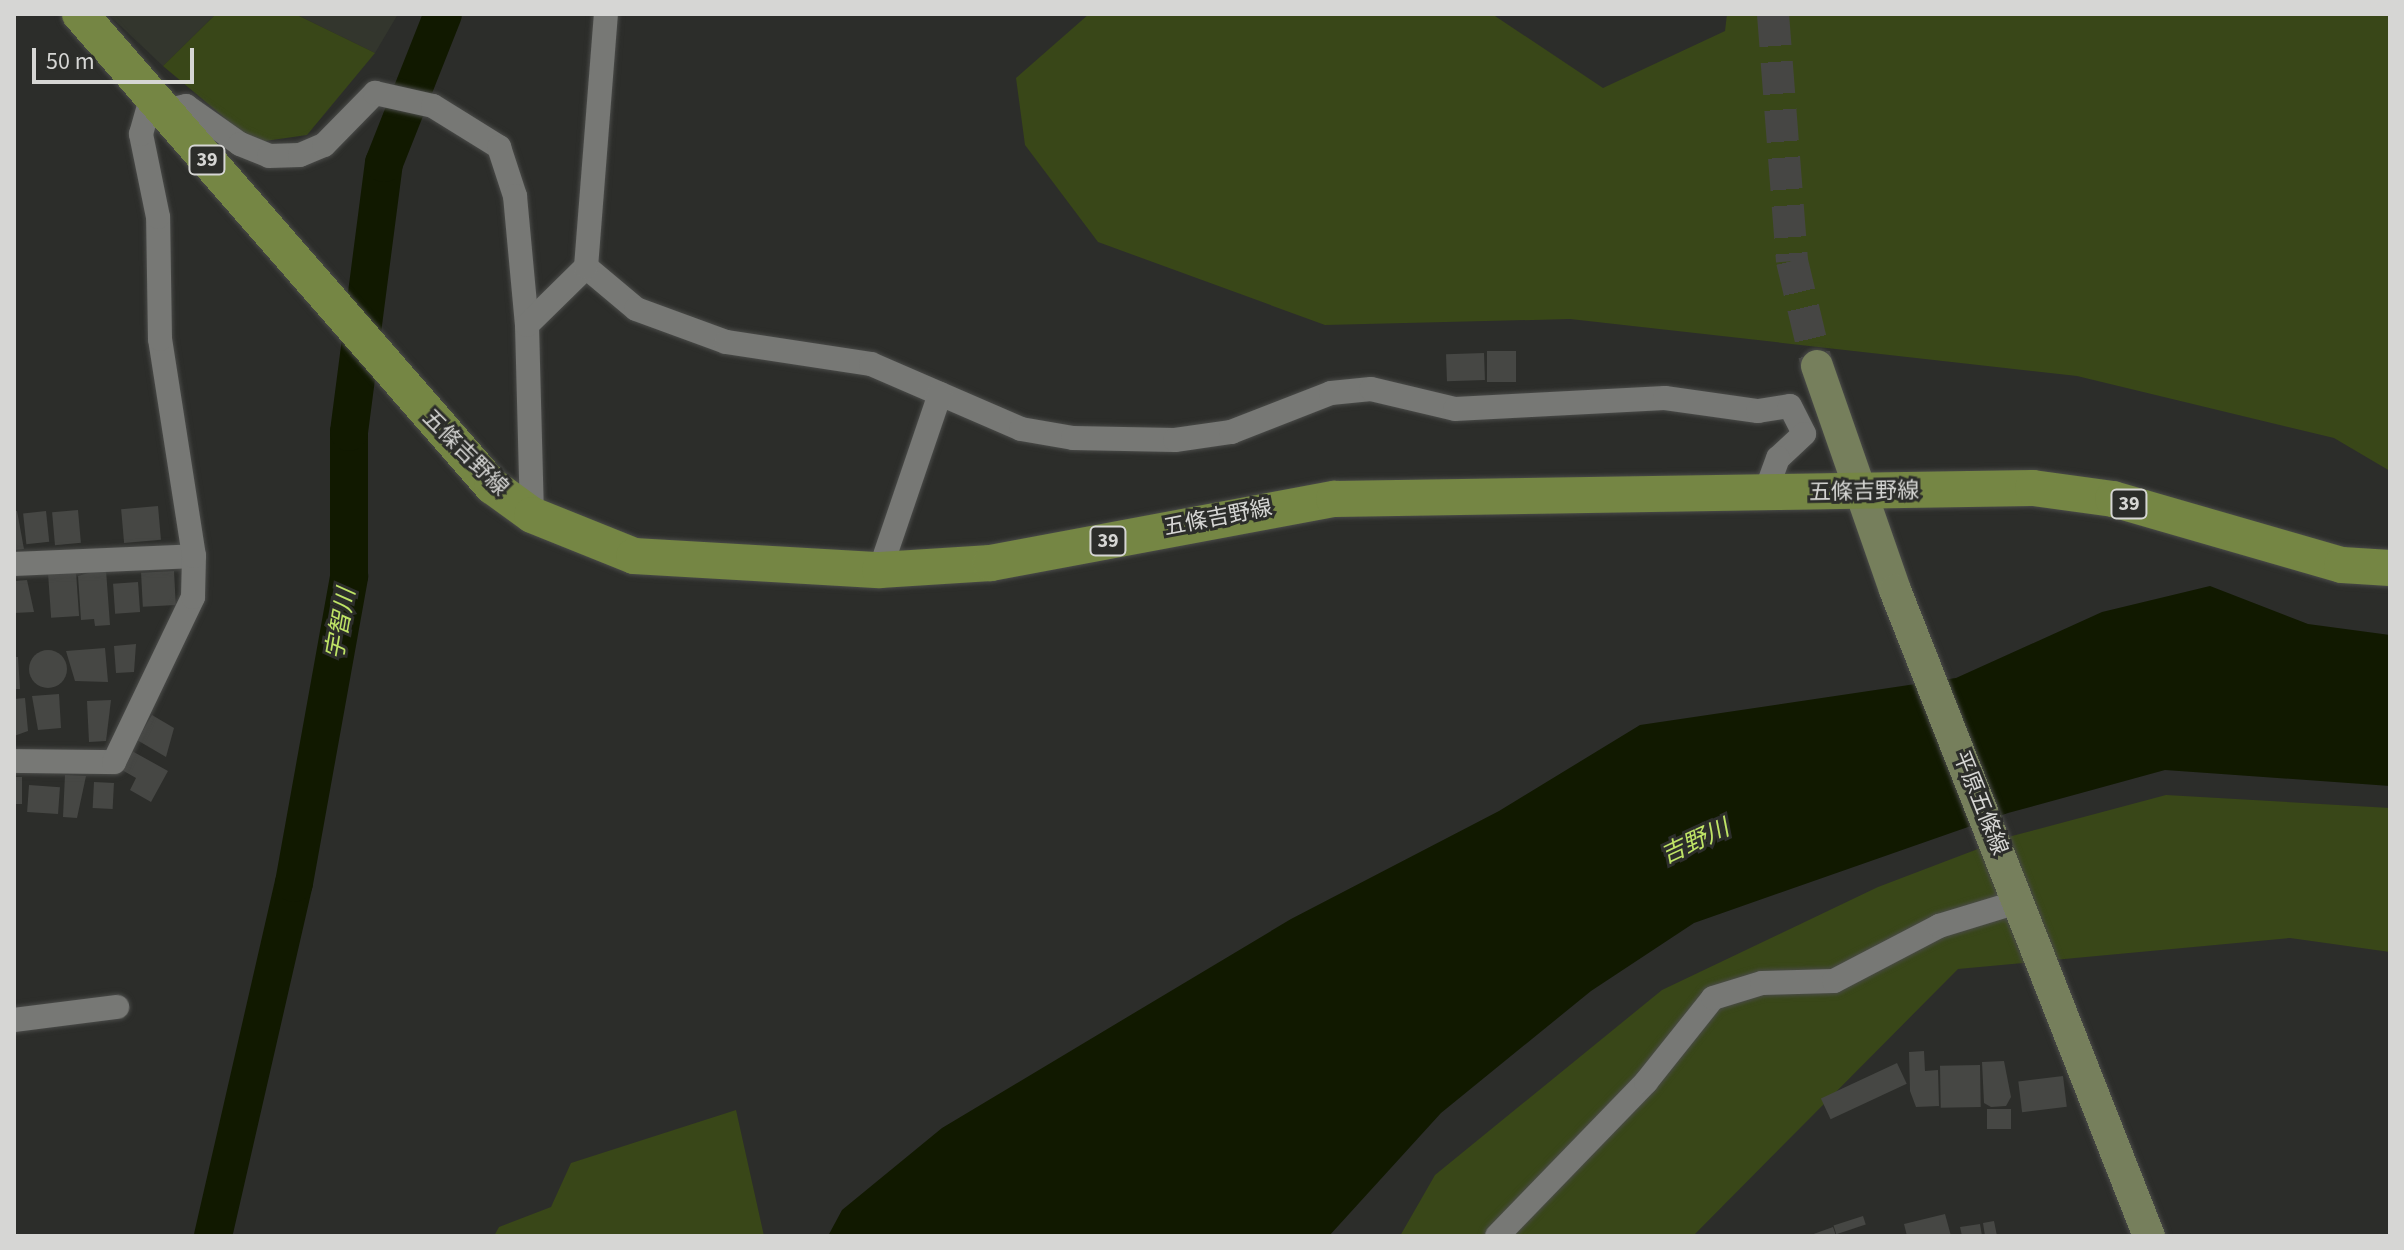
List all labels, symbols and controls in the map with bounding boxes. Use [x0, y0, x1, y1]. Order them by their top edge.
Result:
scale bar [36, 32, 198, 82]
text: 50 m [46, 44, 95, 79]
road number: 39 [187, 144, 227, 176]
street label: 五條吉野線 [417, 405, 513, 501]
street label: 五條吉野線 [1809, 478, 1919, 506]
road number: 39 [2109, 488, 2149, 520]
street label: 五條吉野線 [1161, 495, 1275, 541]
road number: 39 [1088, 525, 1128, 557]
water label: 宇智川 [321, 586, 361, 662]
street label: 平原五條線 [1947, 747, 2013, 859]
water label: 吉野川 [1656, 814, 1734, 870]

